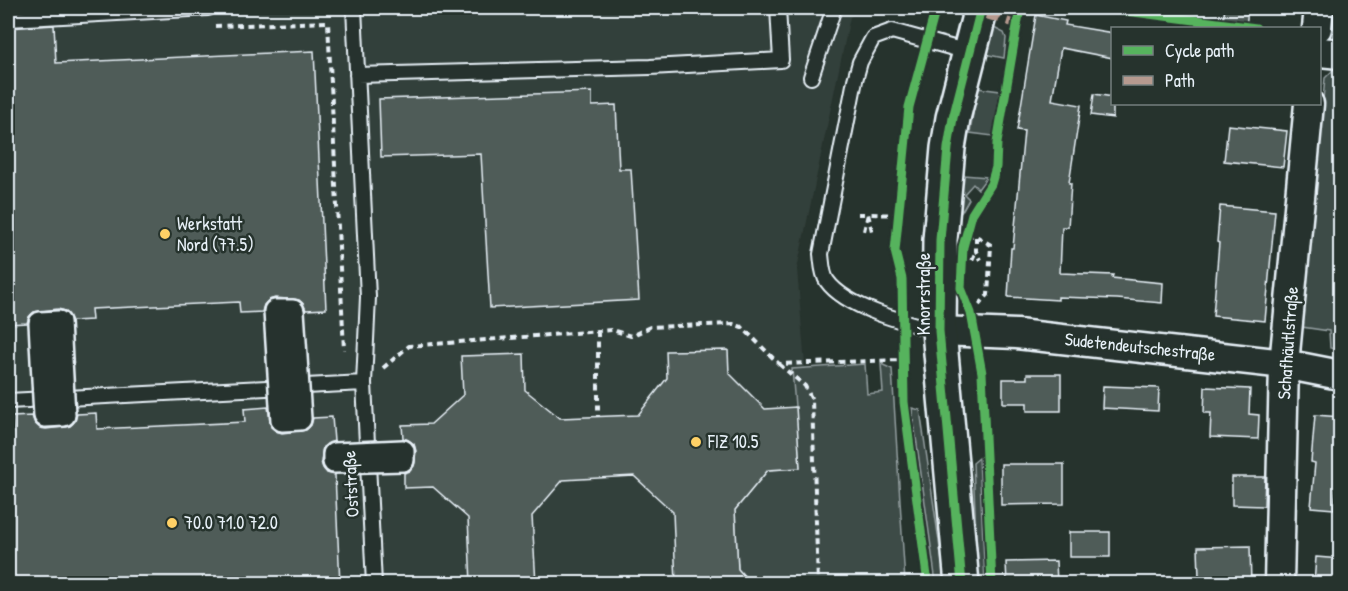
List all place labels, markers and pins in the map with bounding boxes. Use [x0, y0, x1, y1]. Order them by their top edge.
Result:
place label: Werkstatt Nord (77.5) [177, 211, 254, 257]
marker: Werkstatt Nord (77.5) [158, 227, 172, 241]
place label: FIZ 10.5 [707, 429, 759, 454]
marker: FIZ 10.5 [689, 435, 703, 449]
place label: 70.0 71.0 72.0 [184, 510, 278, 535]
marker: 70.0 71.0 72.0 [165, 516, 179, 530]

